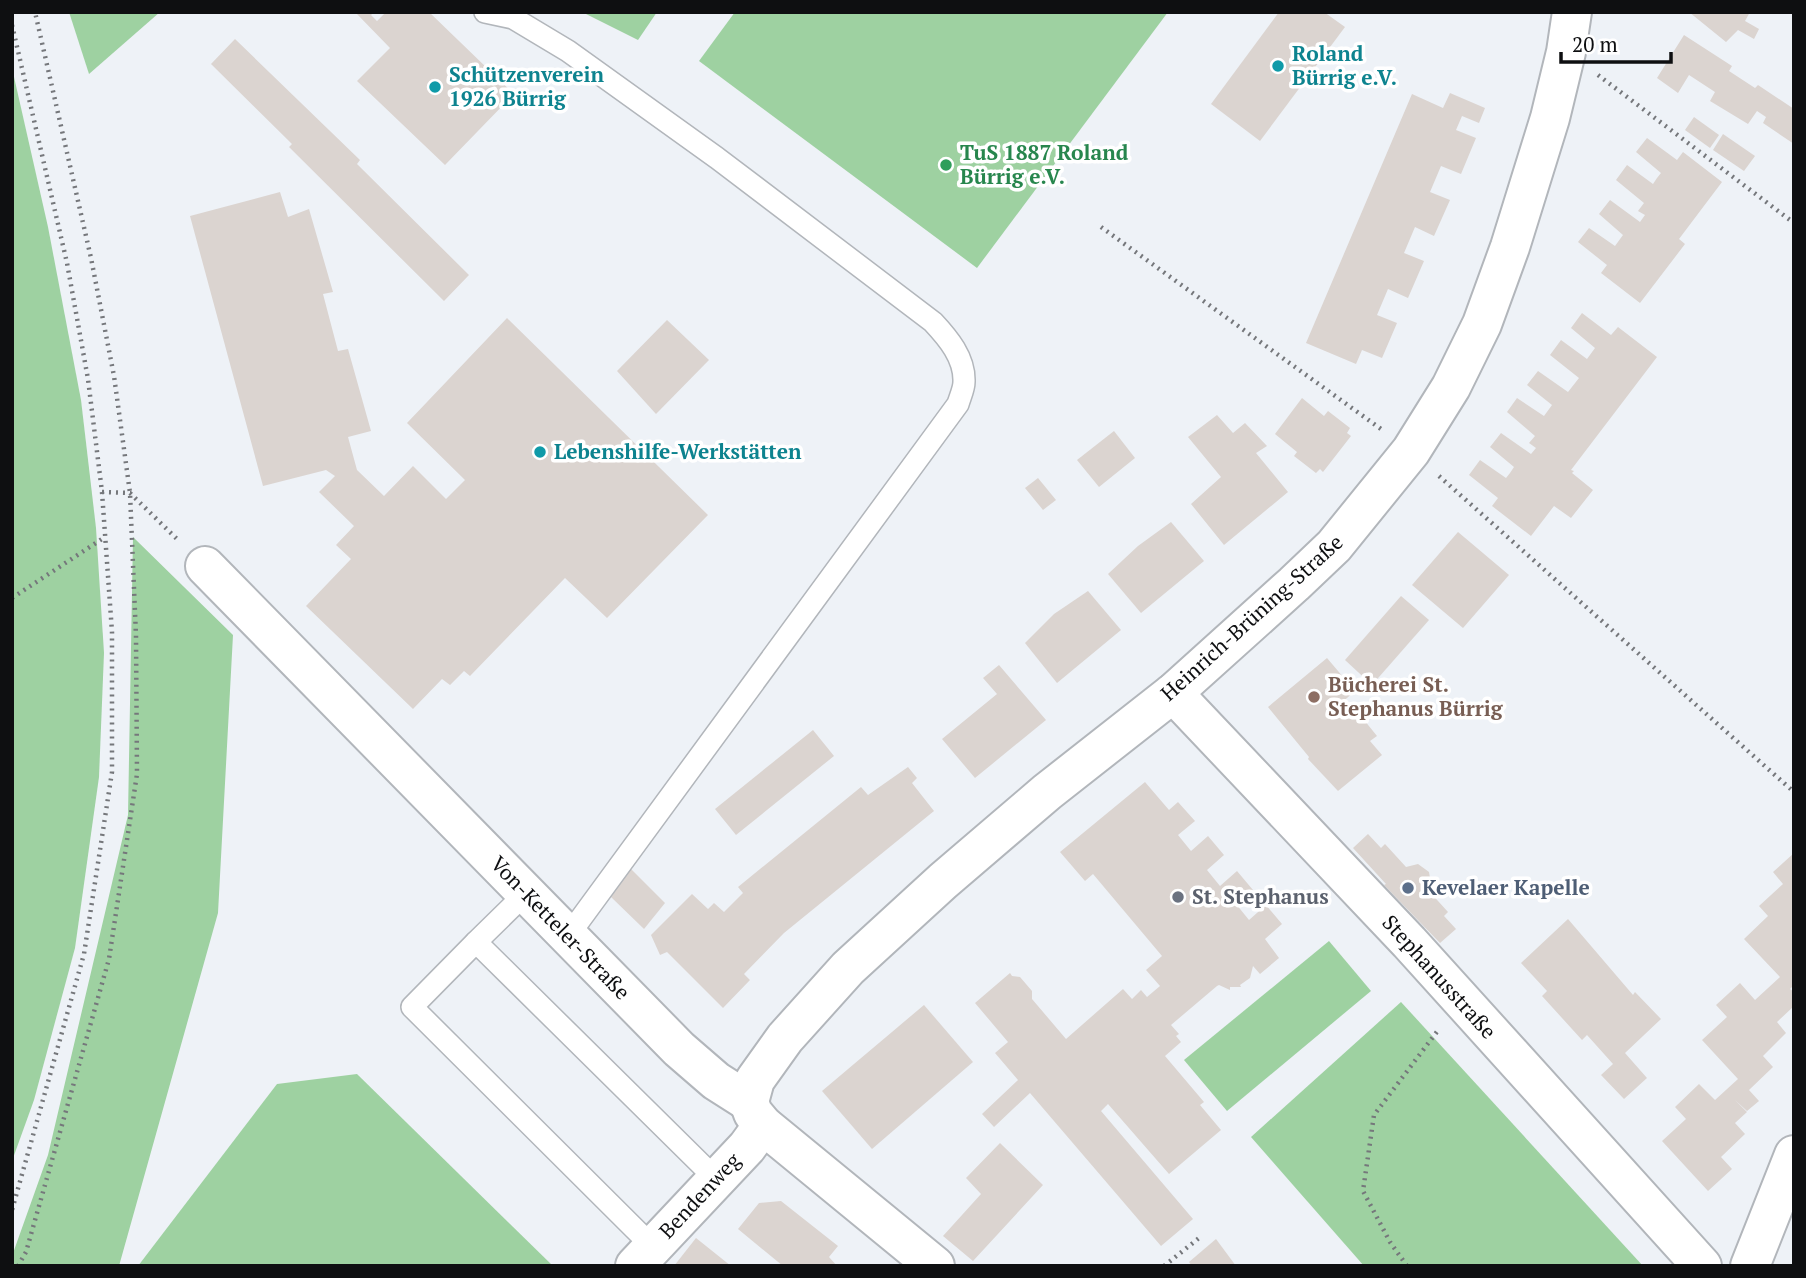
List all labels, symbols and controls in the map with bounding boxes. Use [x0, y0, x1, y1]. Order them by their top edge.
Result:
scale bar [1561, 21, 1671, 65]
text: 20 m [1572, 30, 1618, 58]
place label: Roland Bürrig e.V. [1292, 39, 1397, 91]
marker: Roland Bürrig e.V. [1270, 58, 1286, 74]
place label: Schützenverein 1926 Bürrig [449, 60, 605, 112]
marker: Schützenverein 1926 Bürrig [427, 79, 443, 95]
place label: TuS 1887 Roland Bürrig e.V. [960, 138, 1129, 190]
marker: TuS 1887 Roland Bürrig e.V. [938, 157, 954, 173]
place label: Lebenshilfe-Werkstätten [554, 437, 802, 465]
marker: Lebenshilfe-Werkstätten [532, 444, 548, 460]
street label: Heinrich-Brüning-Straße [1154, 528, 1348, 707]
place label: Bücherei St. Stephanus Bürrig [1328, 670, 1504, 722]
marker: Bücherei St. Stephanus Bürrig [1306, 689, 1322, 705]
street label: Von-Ketteler-Straße [485, 849, 637, 1005]
place label: Kevelaer Kapelle [1422, 873, 1590, 901]
marker: Kevelaer Kapelle [1400, 880, 1416, 896]
place label: St. Stephanus [1192, 882, 1329, 910]
marker: St. Stephanus [1170, 889, 1186, 905]
street label: Stephanusstraße [1377, 908, 1503, 1044]
street label: Bendenweg [652, 1146, 747, 1244]

